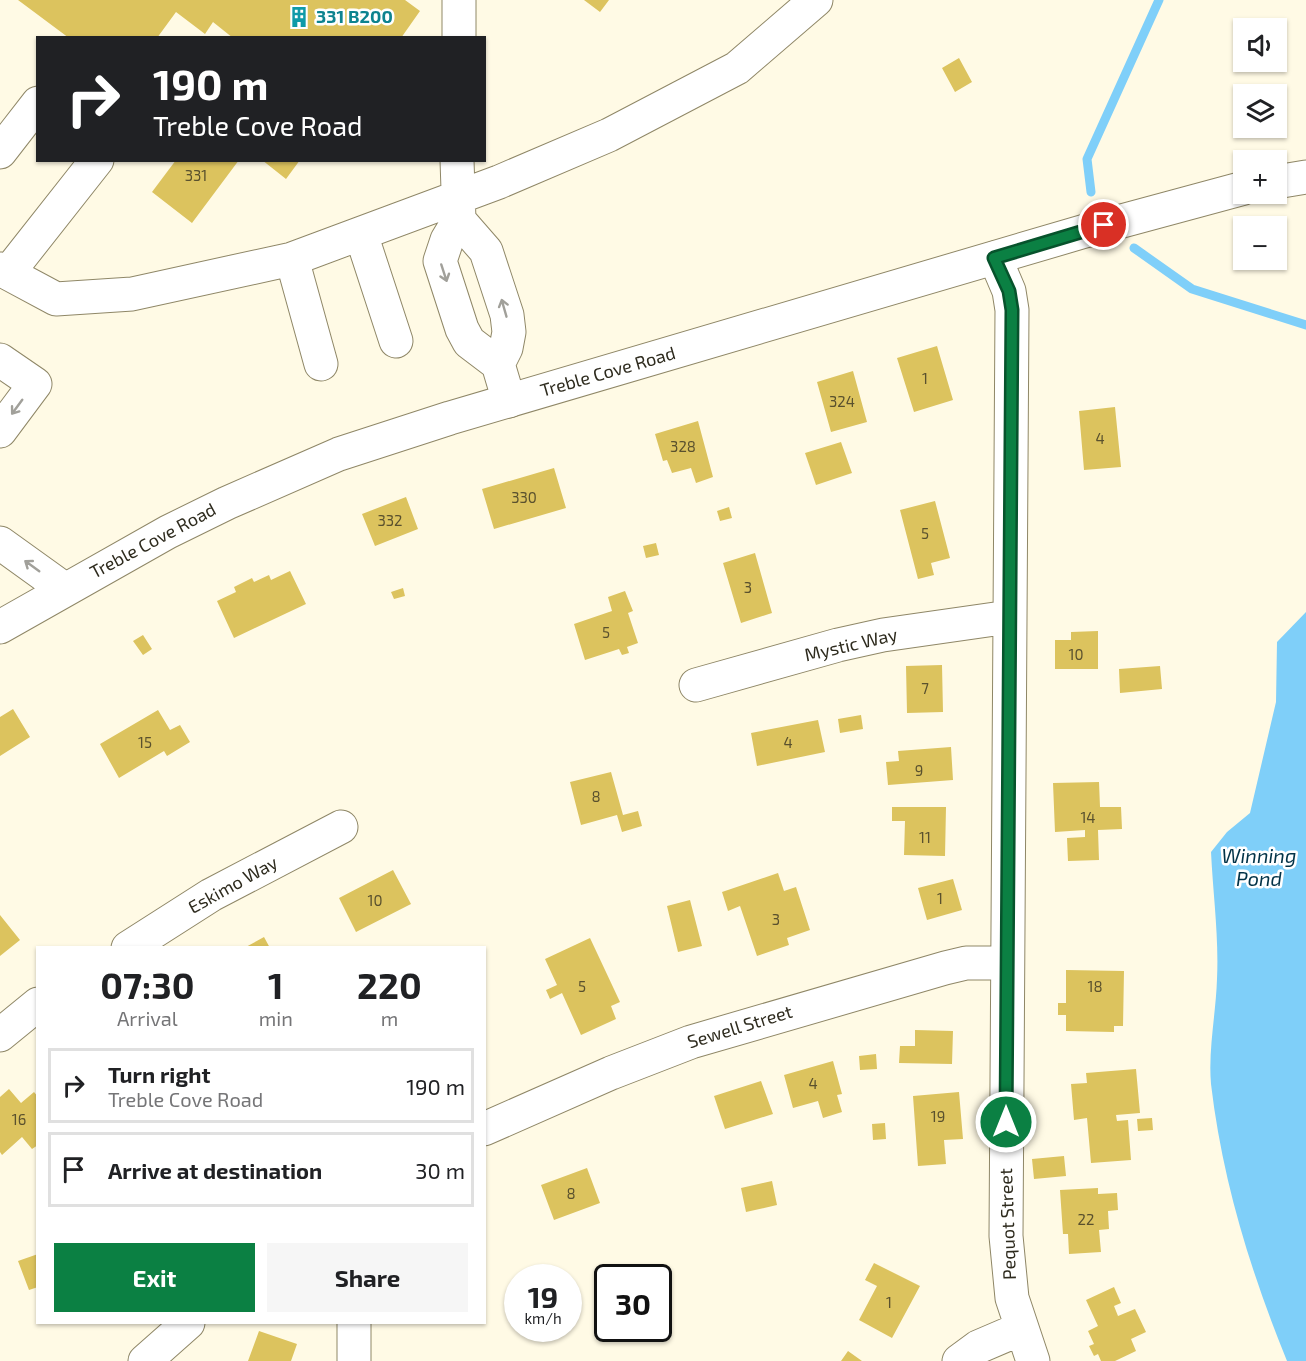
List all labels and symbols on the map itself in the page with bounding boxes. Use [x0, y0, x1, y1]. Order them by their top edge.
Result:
building icon: 331 B200 [287, 5, 311, 29]
place label: 331 B200 [316, 5, 393, 27]
house number: 331 [185, 166, 207, 184]
pin [1078, 199, 1129, 250]
one-way arrow [439, 263, 450, 282]
one-way arrow [498, 299, 509, 318]
street label: Treble Cove Road [538, 341, 678, 401]
house number: 1 [922, 369, 928, 387]
house number: 324 [829, 392, 855, 410]
one-way arrow [11, 399, 24, 415]
house number: 4 [1095, 429, 1105, 447]
house number: 328 [670, 437, 696, 455]
house number: 330 [511, 488, 537, 506]
street label: Treble Cove Road [86, 498, 219, 583]
house number: 332 [377, 511, 403, 529]
house number: 5 [921, 524, 929, 542]
one-way arrow [24, 560, 40, 572]
house number: 3 [744, 578, 752, 596]
house number: 5 [602, 623, 610, 641]
street label: Mystic Way [802, 623, 900, 665]
house number: 10 [1068, 645, 1084, 663]
house number: 7 [921, 679, 929, 697]
house number: 15 [138, 733, 152, 751]
house number: 4 [783, 733, 793, 751]
house number: 9 [915, 761, 923, 779]
house number: 8 [591, 787, 601, 805]
house number: 14 [1080, 808, 1096, 826]
house number: 11 [919, 828, 931, 846]
water label: Winning Pond [1222, 843, 1296, 890]
street label: Eskimo Way [184, 850, 282, 918]
house number: 1 [937, 889, 943, 907]
house number: 10 [367, 891, 383, 909]
house number: 3 [772, 910, 780, 928]
house number: 5 [578, 977, 586, 995]
house number: 18 [1087, 977, 1103, 995]
street label: Sewell Street [685, 1000, 795, 1052]
house number: 4 [808, 1074, 818, 1092]
position arrow [974, 1090, 1038, 1154]
house number: 19 [931, 1107, 945, 1125]
house number: 16 [12, 1110, 26, 1128]
street label: Pequot Street [994, 1168, 1020, 1280]
house number: 8 [566, 1184, 576, 1202]
house number: 22 [1078, 1210, 1094, 1228]
speed limit sign: 30 [594, 1264, 672, 1342]
house number: 1 [886, 1293, 892, 1311]

